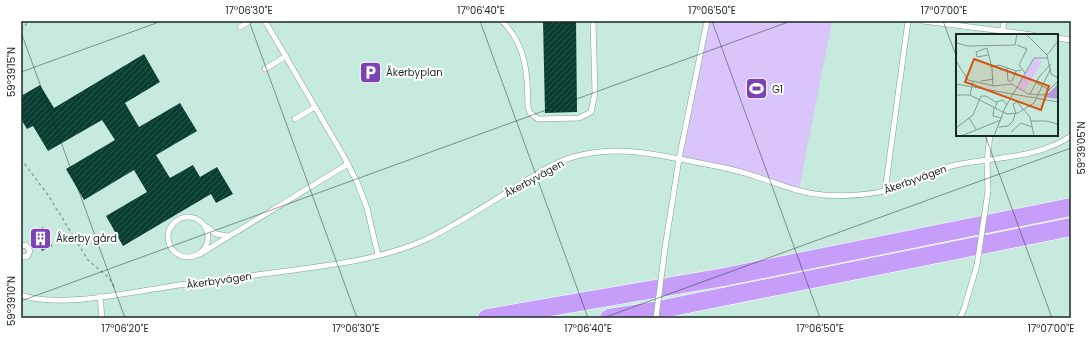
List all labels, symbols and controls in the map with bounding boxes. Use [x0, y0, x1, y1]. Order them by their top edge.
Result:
text: 17°06'30"E [225, 3, 273, 18]
text: 17°06'40"E [457, 3, 505, 18]
text: 17°06'50"E [688, 3, 736, 18]
text: 17°07'00"E [921, 3, 967, 18]
inset map [956, 34, 1058, 136]
text: 59°39'15"N [4, 47, 19, 97]
parking icon: Åkerbyplan [358, 59, 384, 85]
place label: Åkerbyplan [386, 65, 443, 80]
sports icon: G1 [744, 76, 770, 102]
place label: G1 [772, 82, 783, 97]
text: 59°39'05"N [1074, 122, 1089, 174]
street label: Åkerbyvägen [502, 156, 567, 201]
street label: Åkerbyvägen [882, 161, 949, 198]
building icon: Åkerby gård [27, 225, 53, 251]
place label: Åkerby gård [56, 231, 117, 246]
street label: Åkerbyvägen [185, 268, 253, 293]
text: 59°39'10"N [4, 276, 19, 326]
text: 17°06'20"E [101, 321, 149, 336]
text: 17°06'30"E [332, 321, 380, 336]
text: 17°06'40"E [564, 321, 612, 336]
text: 17°06'50"E [796, 321, 844, 336]
text: 17°07'00"E [1028, 321, 1074, 336]

